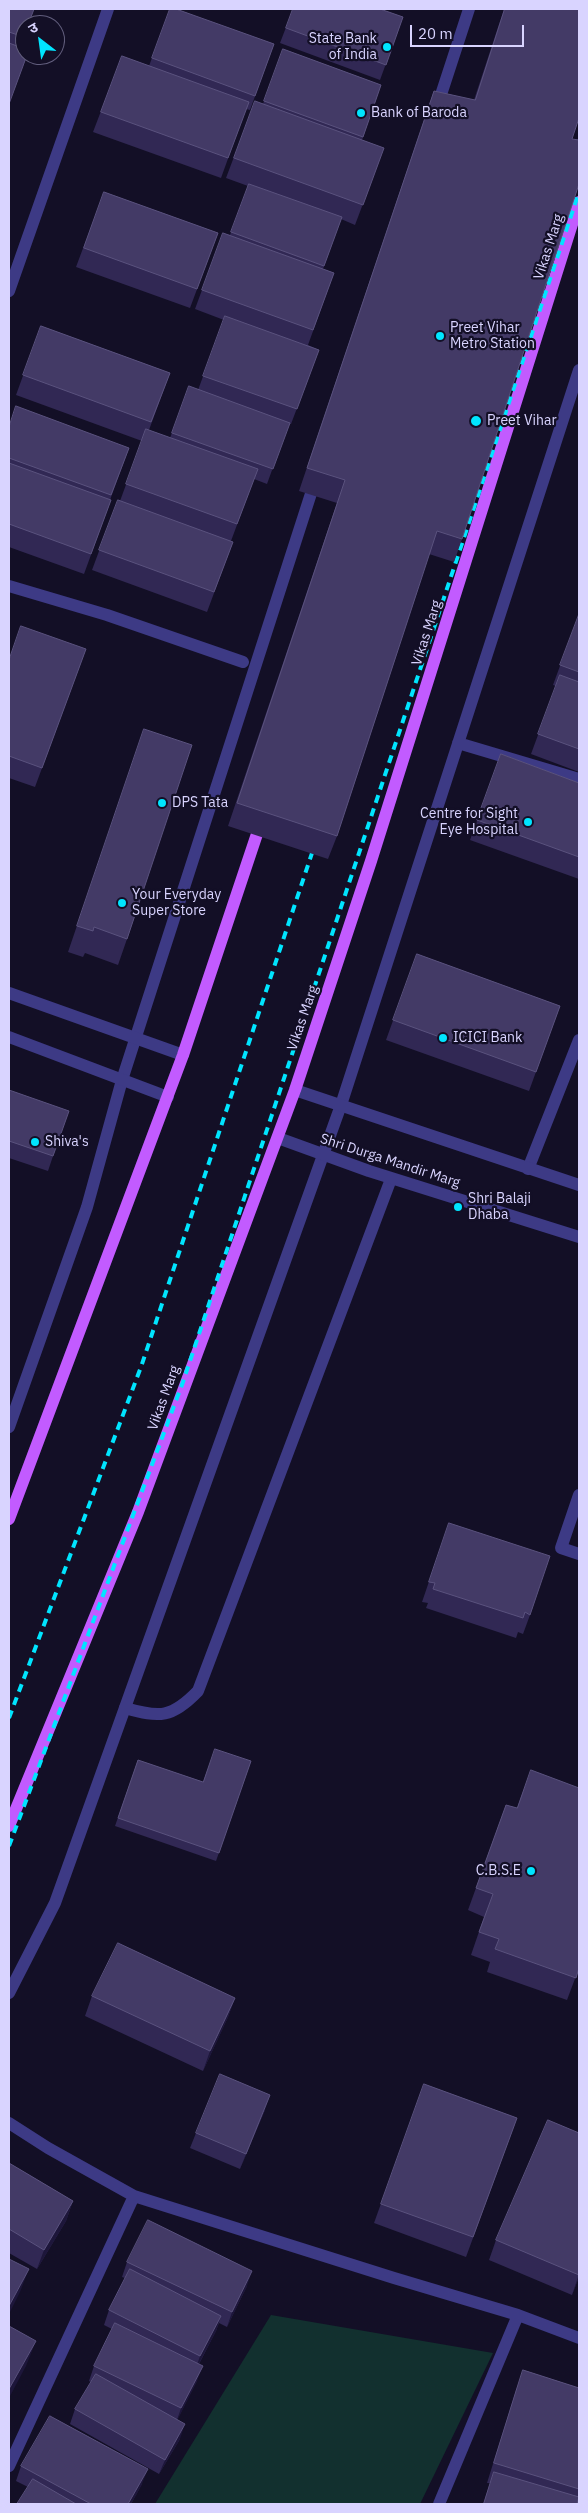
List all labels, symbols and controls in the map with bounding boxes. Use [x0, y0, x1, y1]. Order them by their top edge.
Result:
north arrow [15, 15, 65, 65]
scale bar [413, 15, 527, 47]
text: उ [25, 18, 41, 38]
text: 20 m [418, 24, 453, 43]
place label: State Bank of India [309, 31, 377, 64]
marker: State Bank of India [381, 41, 393, 53]
place label: Bank of Baroda [371, 105, 467, 121]
marker: Bank of Baroda [355, 107, 367, 119]
street label: Vikas Marg [531, 212, 567, 282]
place label: Preet Vihar Metro Station [450, 320, 535, 352]
marker: Preet Vihar Metro Station [434, 330, 446, 342]
place label: Preet Vihar [487, 413, 557, 429]
marker: Preet Vihar [469, 414, 483, 428]
street label: Vikas Marg [409, 598, 445, 668]
place label: DPS Tata [172, 795, 228, 811]
marker: DPS Tata [156, 797, 168, 809]
place label: Centre for Sight Eye Hospital [420, 806, 518, 839]
marker: Centre for Sight Eye Hospital [522, 816, 534, 828]
place label: Your Everyday Super Store [132, 887, 221, 920]
marker: Your Everyday Super Store [116, 897, 128, 909]
street label: Vikas Marg [284, 983, 322, 1053]
place label: ICICI Bank [453, 1030, 522, 1046]
marker: ICICI Bank [437, 1032, 449, 1044]
street label: Shri Durga Mandir Marg [318, 1130, 462, 1192]
place label: Shiva's [45, 1134, 89, 1150]
marker: Shiva's [29, 1136, 41, 1148]
place label: Shri Balaji Dhaba [468, 1191, 531, 1224]
marker: Shri Balaji Dhaba [452, 1201, 464, 1213]
street label: Vikas Marg [144, 1363, 184, 1433]
place label: C.B.S.E [476, 1863, 521, 1879]
marker: C.B.S.E [525, 1865, 537, 1877]

